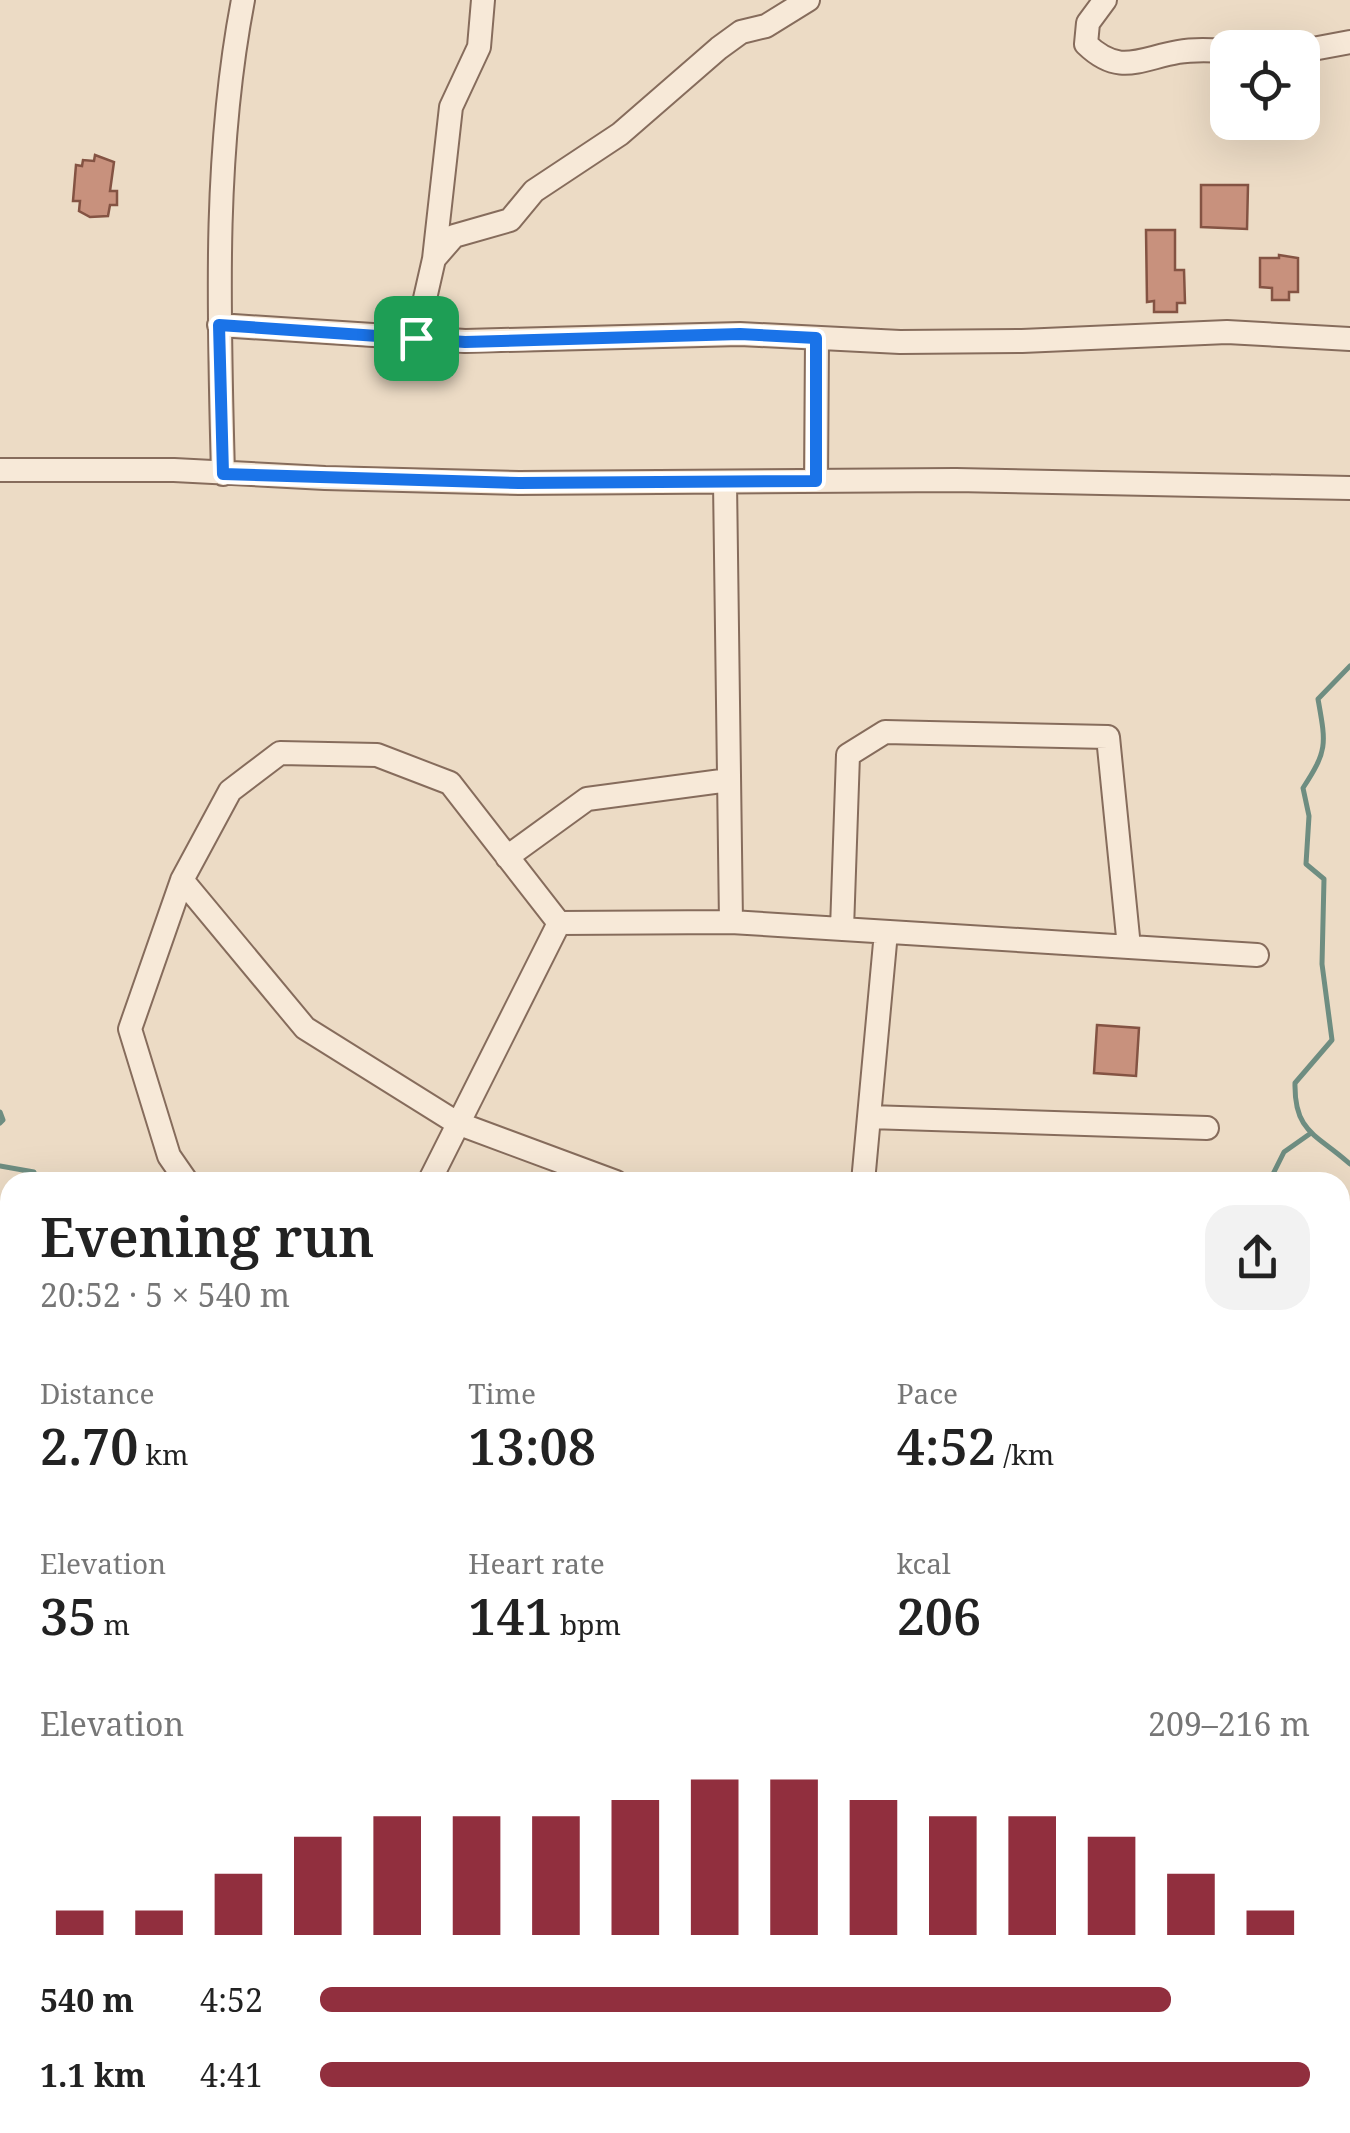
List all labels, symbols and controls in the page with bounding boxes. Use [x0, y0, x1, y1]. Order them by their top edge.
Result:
map controls [1210, 30, 1320, 140]
button: locate [1210, 30, 1320, 140]
pin [374, 296, 459, 381]
icon: arrive [389, 311, 444, 366]
text: Evening run [40, 1198, 375, 1273]
button: share [1205, 1205, 1310, 1310]
text: 20:52 · 5 × 540 m [40, 1273, 290, 1316]
text: Distance [40, 1374, 154, 1412]
text: Time [468, 1374, 536, 1412]
text: Pace [897, 1374, 958, 1412]
text: 2.70 [40, 1412, 138, 1480]
text: 13:08 [468, 1412, 596, 1480]
text: 4:52 [897, 1412, 996, 1480]
text: km [138, 1435, 188, 1473]
text: /km [996, 1435, 1054, 1473]
text: Elevation [40, 1544, 166, 1582]
text: Heart rate [468, 1544, 605, 1582]
text: kcal [897, 1544, 951, 1582]
text: 35 [40, 1582, 96, 1650]
text: 141 [468, 1582, 553, 1650]
text: 206 [897, 1582, 981, 1650]
text: m [96, 1605, 130, 1643]
text: bpm [553, 1605, 621, 1643]
text: Elevation [40, 1702, 184, 1745]
text: 209–216 m [1148, 1702, 1310, 1745]
text: 540 m [40, 1978, 134, 2021]
text: 4:52 [200, 1978, 263, 2021]
text: 1.1 km [40, 2053, 146, 2096]
text: 4:41 [200, 2053, 263, 2096]

